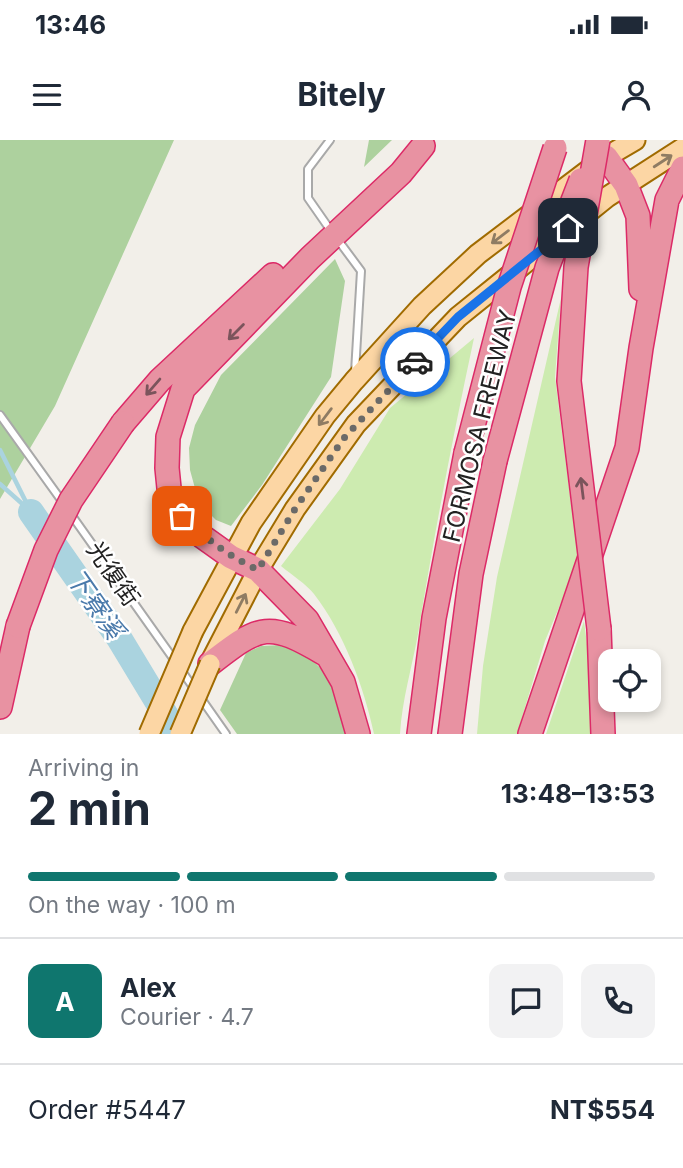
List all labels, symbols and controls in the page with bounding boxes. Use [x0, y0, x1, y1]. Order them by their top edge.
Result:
text: 13:46 [35, 9, 106, 40]
text: Bitely [297, 75, 386, 114]
icon: menu [28, 76, 66, 114]
icon: person [617, 76, 655, 114]
one-way arrow [653, 153, 673, 167]
pin [538, 198, 598, 258]
icon: home [549, 209, 587, 247]
one-way arrow [491, 230, 510, 245]
street label: FORMOSA FREEWAY [437, 307, 522, 545]
one-way arrow [228, 324, 245, 341]
courier [380, 327, 450, 397]
icon: car [396, 343, 434, 381]
one-way arrow [145, 378, 161, 396]
one-way arrow [317, 408, 332, 426]
one-way arrow [576, 477, 589, 500]
pin [152, 486, 212, 546]
icon: bag [163, 497, 201, 535]
street label: 光復街 [81, 536, 146, 612]
water label: 下寮溪 [60, 563, 133, 648]
one-way arrow [235, 593, 249, 614]
map controls [598, 649, 661, 712]
button: locate [598, 649, 661, 712]
text: Arriving in [28, 754, 139, 782]
text: 13:48–13:53 [501, 778, 655, 809]
text: 2 min [28, 780, 151, 836]
text: On the way · 100 m [28, 891, 236, 919]
button: chat [489, 964, 563, 1038]
button: phone [581, 964, 655, 1038]
text: Alex [120, 972, 177, 1003]
text: A [55, 986, 75, 1017]
text: Courier · 4.7 [120, 1003, 254, 1031]
text: Order #5447 [28, 1094, 186, 1125]
text: NT$554 [550, 1094, 655, 1125]

